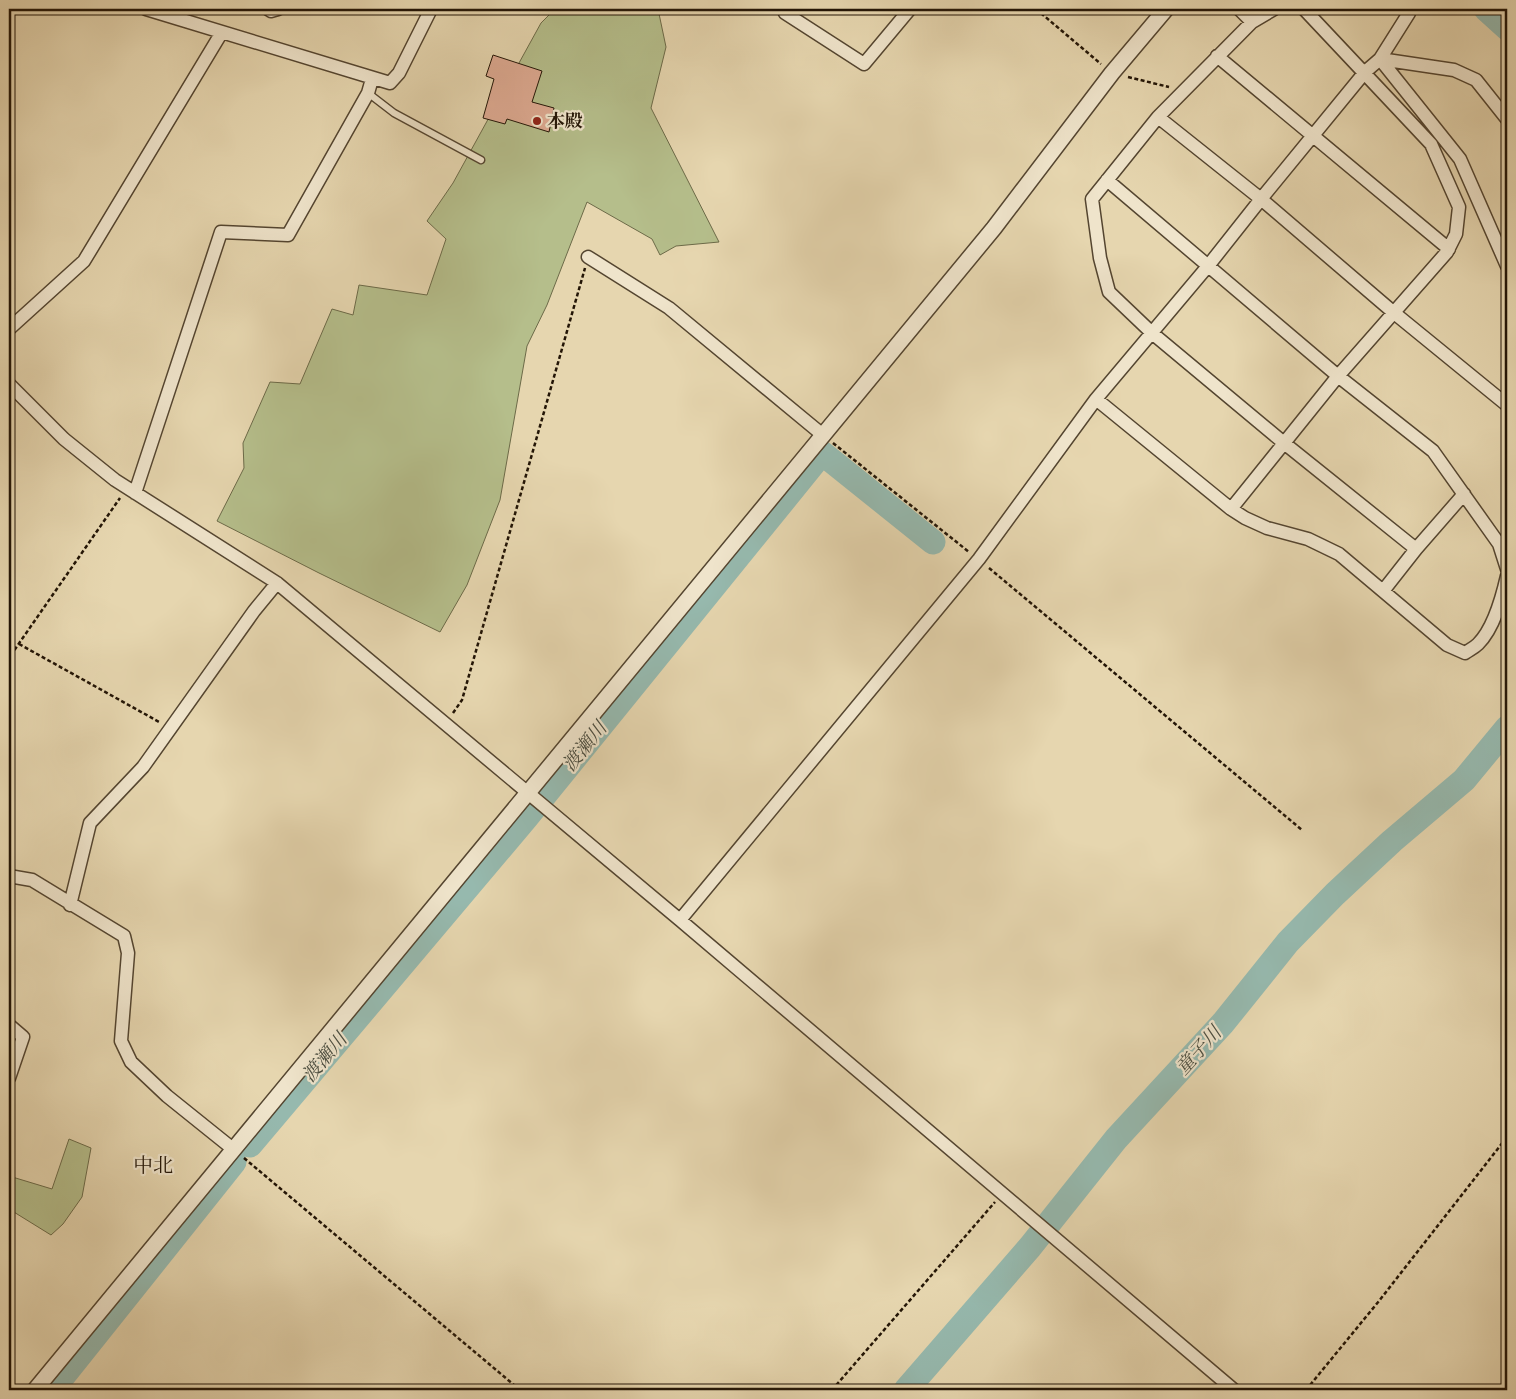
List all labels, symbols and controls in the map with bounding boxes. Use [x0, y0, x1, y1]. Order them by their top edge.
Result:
place label: 本殿 [547, 110, 583, 133]
marker: 本殿 [531, 115, 543, 127]
water label: 渡瀬川 [558, 715, 613, 776]
water label: 童子川 [1171, 1020, 1228, 1080]
water label: 渡瀬川 [297, 1027, 354, 1087]
district label: 中北 [133, 1154, 173, 1179]

